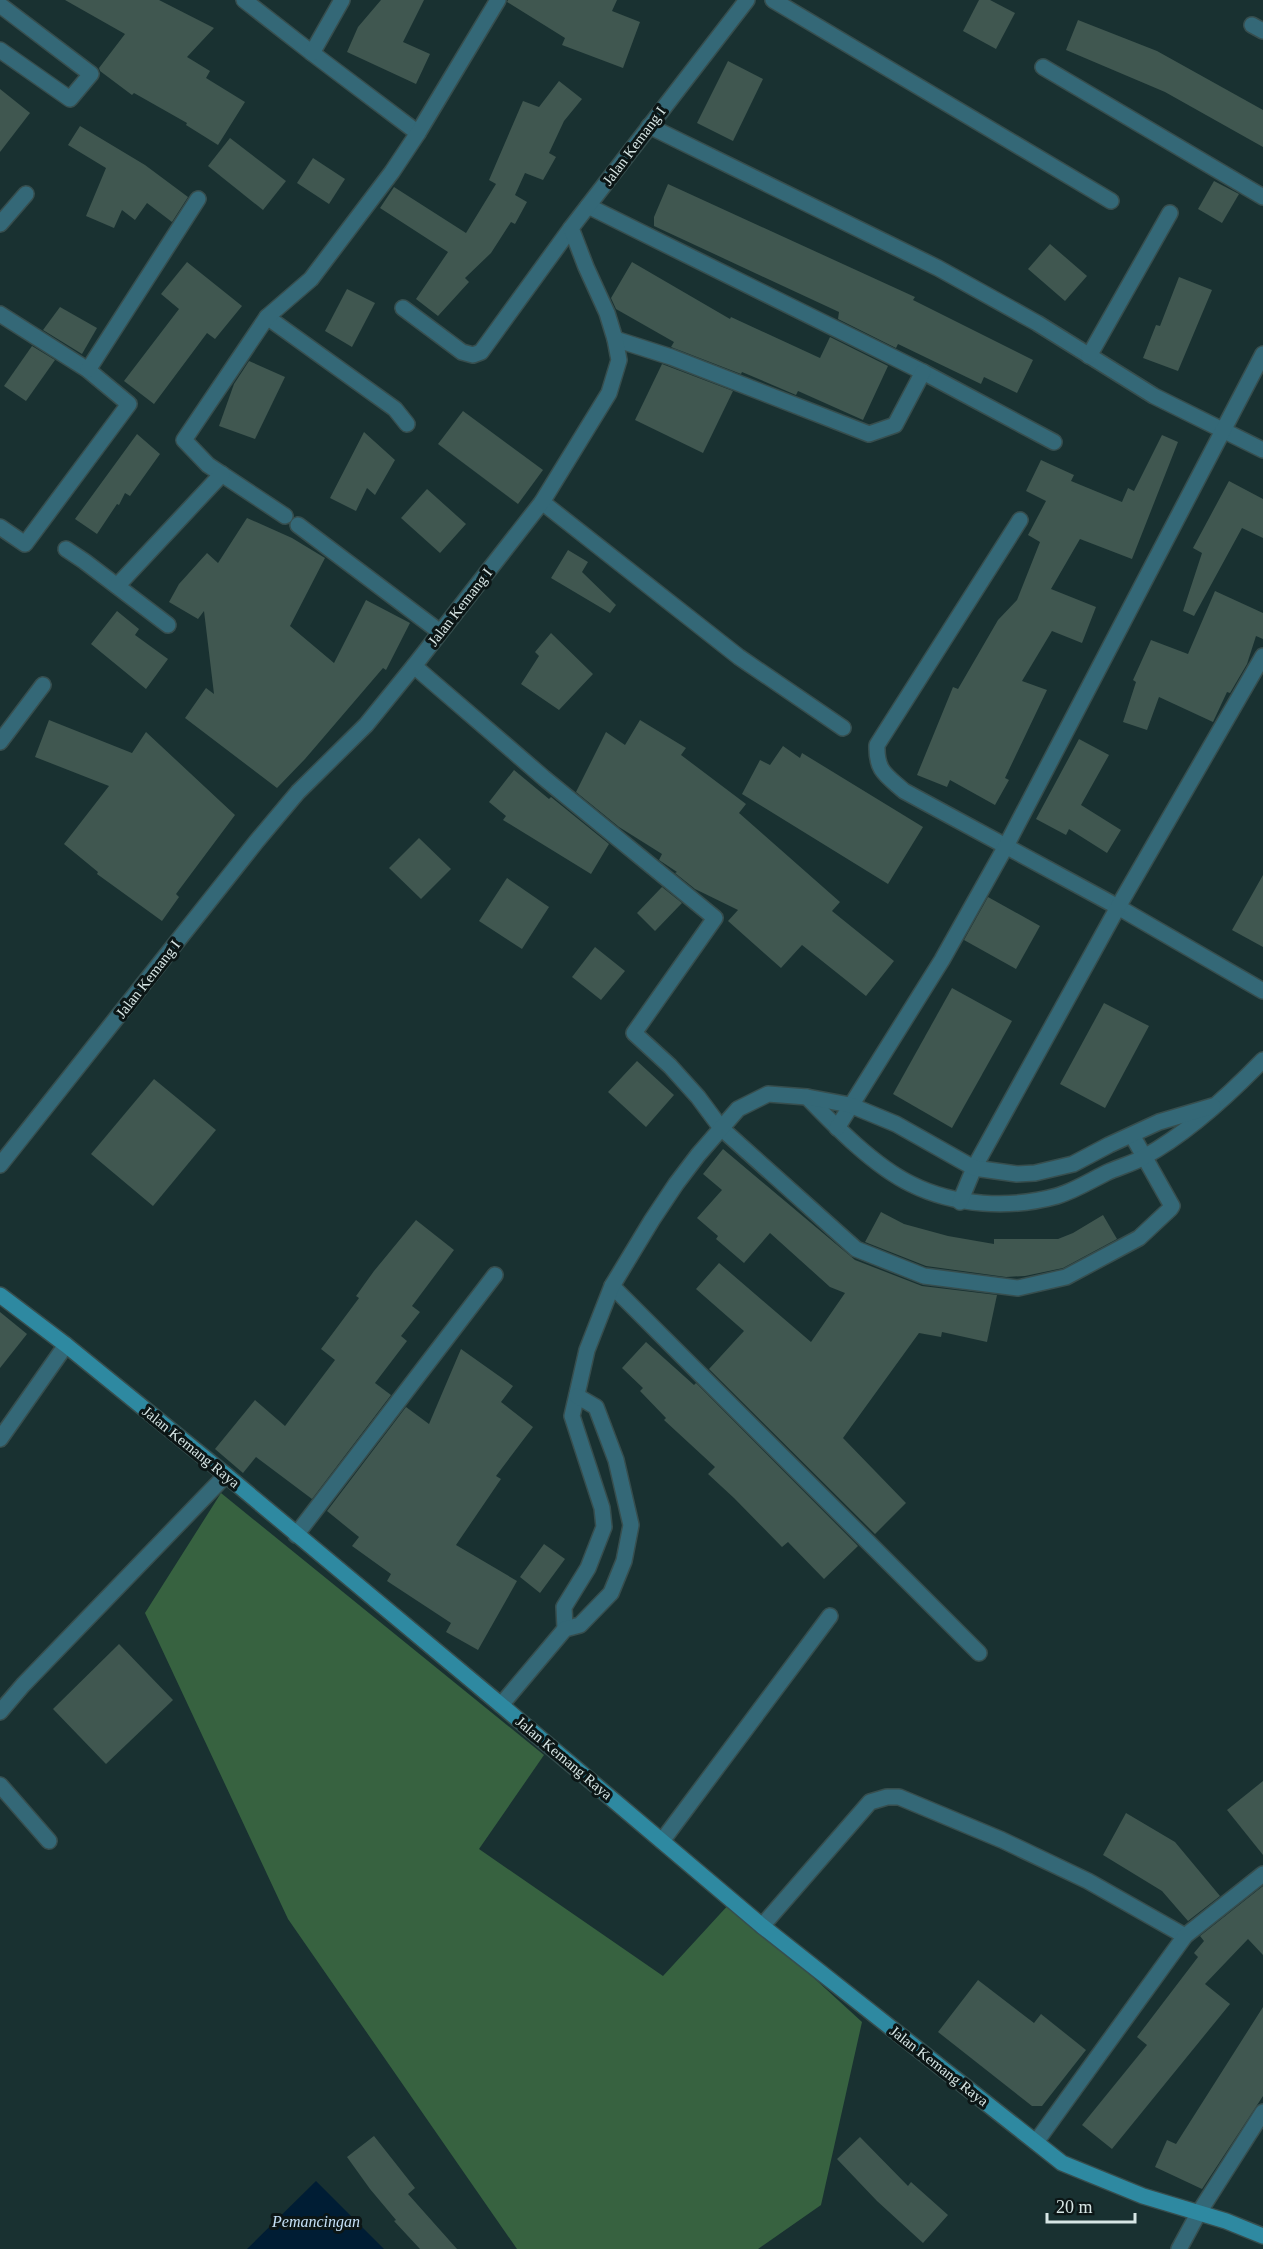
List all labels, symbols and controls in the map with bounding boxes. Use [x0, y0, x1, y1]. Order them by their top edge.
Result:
street label: Jalan Kemang I [599, 104, 669, 188]
street label: Jalan Kemang I [425, 565, 495, 649]
street label: Jalan Kemang I [113, 937, 183, 1021]
street label: Jalan Kemang Raya [139, 1403, 243, 1491]
street label: Jalan Kemang Raya [513, 1713, 615, 1803]
street label: Jalan Kemang Raya [887, 2023, 991, 2109]
scale bar [1047, 2186, 1136, 2224]
text: 20 m [1056, 2197, 1093, 2217]
water label: Pemancingan [271, 2213, 360, 2231]

